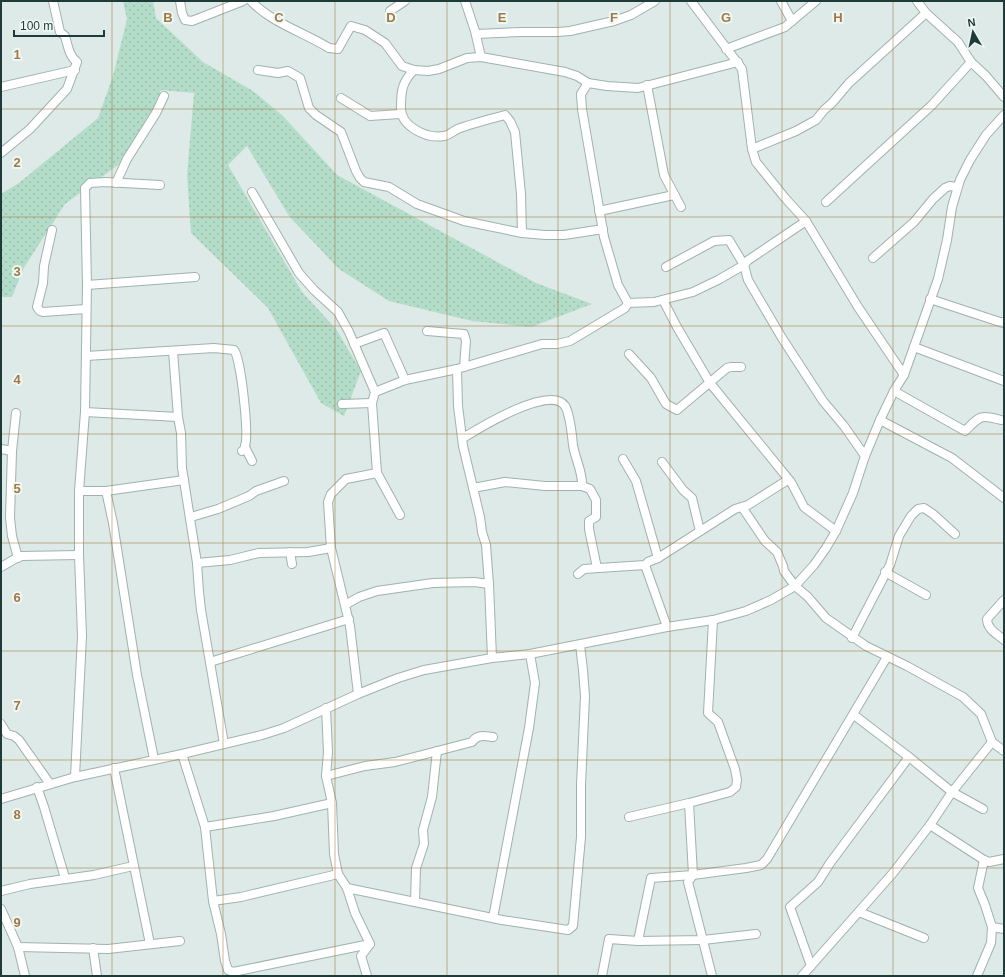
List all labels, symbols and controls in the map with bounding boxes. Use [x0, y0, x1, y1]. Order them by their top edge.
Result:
text: B [163, 10, 173, 25]
text: C [274, 10, 284, 25]
text: D [386, 10, 396, 25]
text: E [498, 10, 507, 25]
text: F [610, 10, 618, 25]
text: G [721, 10, 731, 25]
text: H [833, 10, 843, 25]
scale bar [14, 12, 104, 38]
north arrow [953, 12, 993, 52]
text: N [967, 16, 976, 29]
text: 100 m [20, 19, 53, 33]
text: 1 [13, 47, 21, 62]
text: 2 [13, 155, 21, 170]
text: 3 [13, 264, 21, 279]
text: 4 [13, 372, 21, 387]
text: 5 [13, 481, 21, 496]
text: 6 [13, 590, 21, 605]
text: 7 [13, 698, 21, 713]
text: 8 [13, 807, 21, 822]
text: 9 [13, 915, 21, 930]

